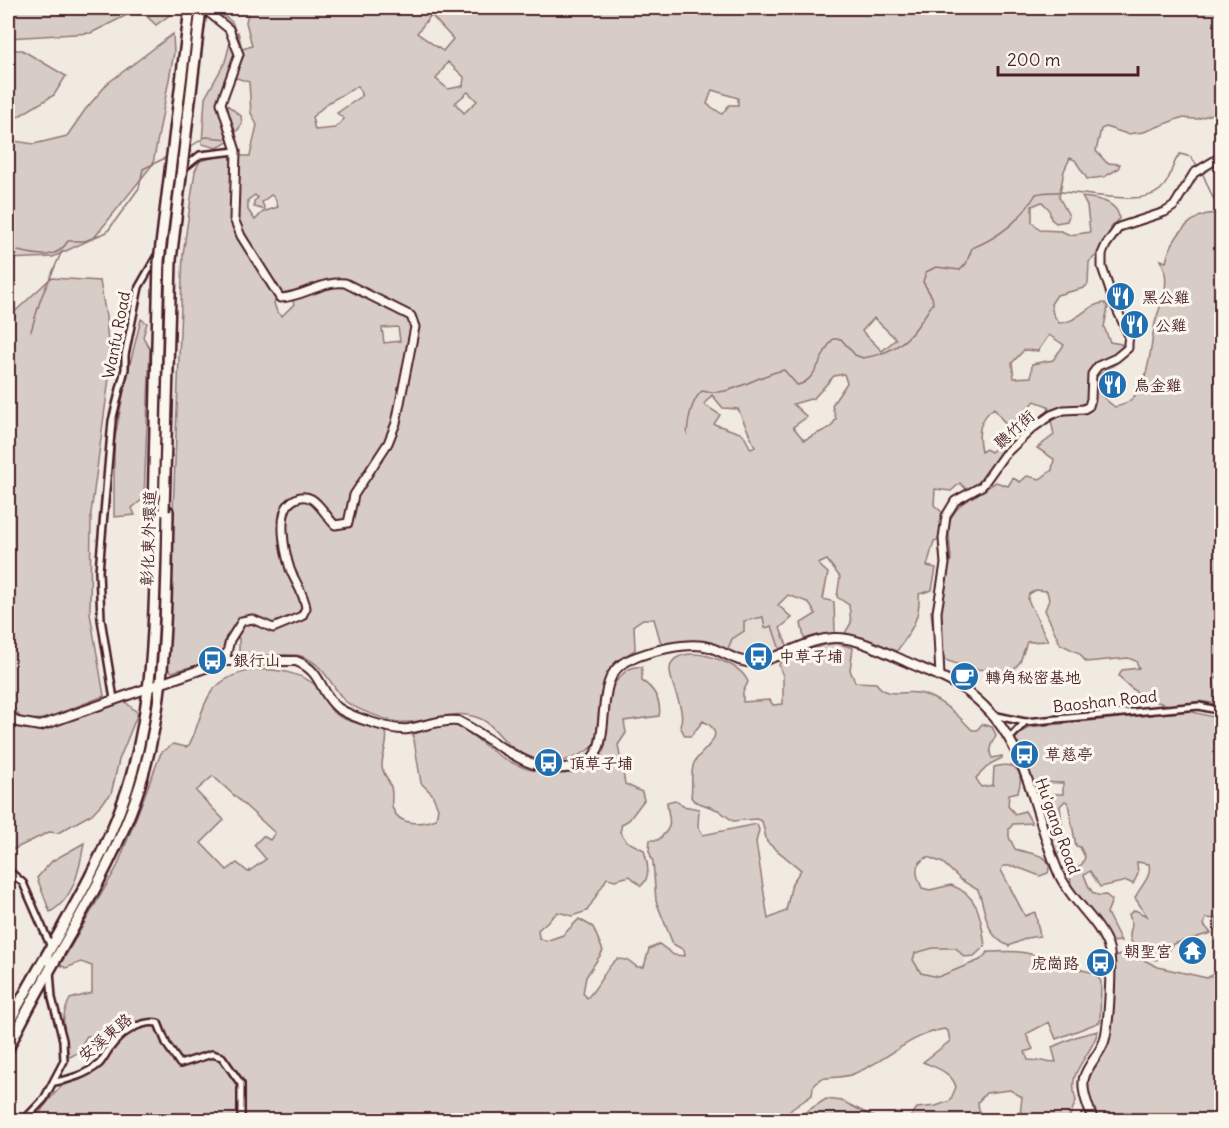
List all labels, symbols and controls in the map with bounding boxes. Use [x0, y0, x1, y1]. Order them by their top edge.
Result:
scale bar [998, 39, 1138, 77]
text: 200 m [1007, 48, 1061, 71]
restaurant icon: 黑公雞 [1105, 281, 1137, 313]
place label: 黑公雞 [1142, 287, 1190, 307]
street label: Wanfu Road [98, 290, 134, 380]
restaurant icon: 公雞 [1118, 309, 1150, 341]
place label: 公雞 [1155, 315, 1187, 335]
restaurant icon: 烏金雞 [1097, 369, 1129, 401]
place label: 烏金雞 [1134, 375, 1182, 395]
street label: 聽竹街 [989, 406, 1039, 452]
street label: 彰化東外環道 [136, 490, 160, 586]
bus stop icon: 中草子埔 [742, 640, 774, 672]
bus stop icon: 銀行山 [196, 644, 228, 676]
place label: 中草子埔 [779, 646, 843, 666]
place label: 銀行山 [233, 650, 281, 670]
cafe icon: 轉角秘密基地 [948, 661, 980, 693]
place label: 轉角秘密基地 [985, 667, 1081, 687]
street label: Baoshan Road [1052, 686, 1158, 716]
bus stop icon: 草慈亭 [1008, 738, 1040, 770]
place label: 草慈亭 [1045, 744, 1093, 764]
bus stop icon: 頂草子埔 [532, 747, 564, 779]
place label: 頂草子埔 [569, 753, 633, 773]
street label: Hu'gang Road [1031, 775, 1085, 877]
temple icon: 朝聖宮 [1177, 935, 1209, 967]
place label: 朝聖宮 [1124, 941, 1172, 961]
bus stop icon: 虎崗路 [1084, 947, 1116, 979]
place label: 虎崗路 [1031, 953, 1079, 973]
street label: 安溪東路 [74, 1009, 136, 1065]

